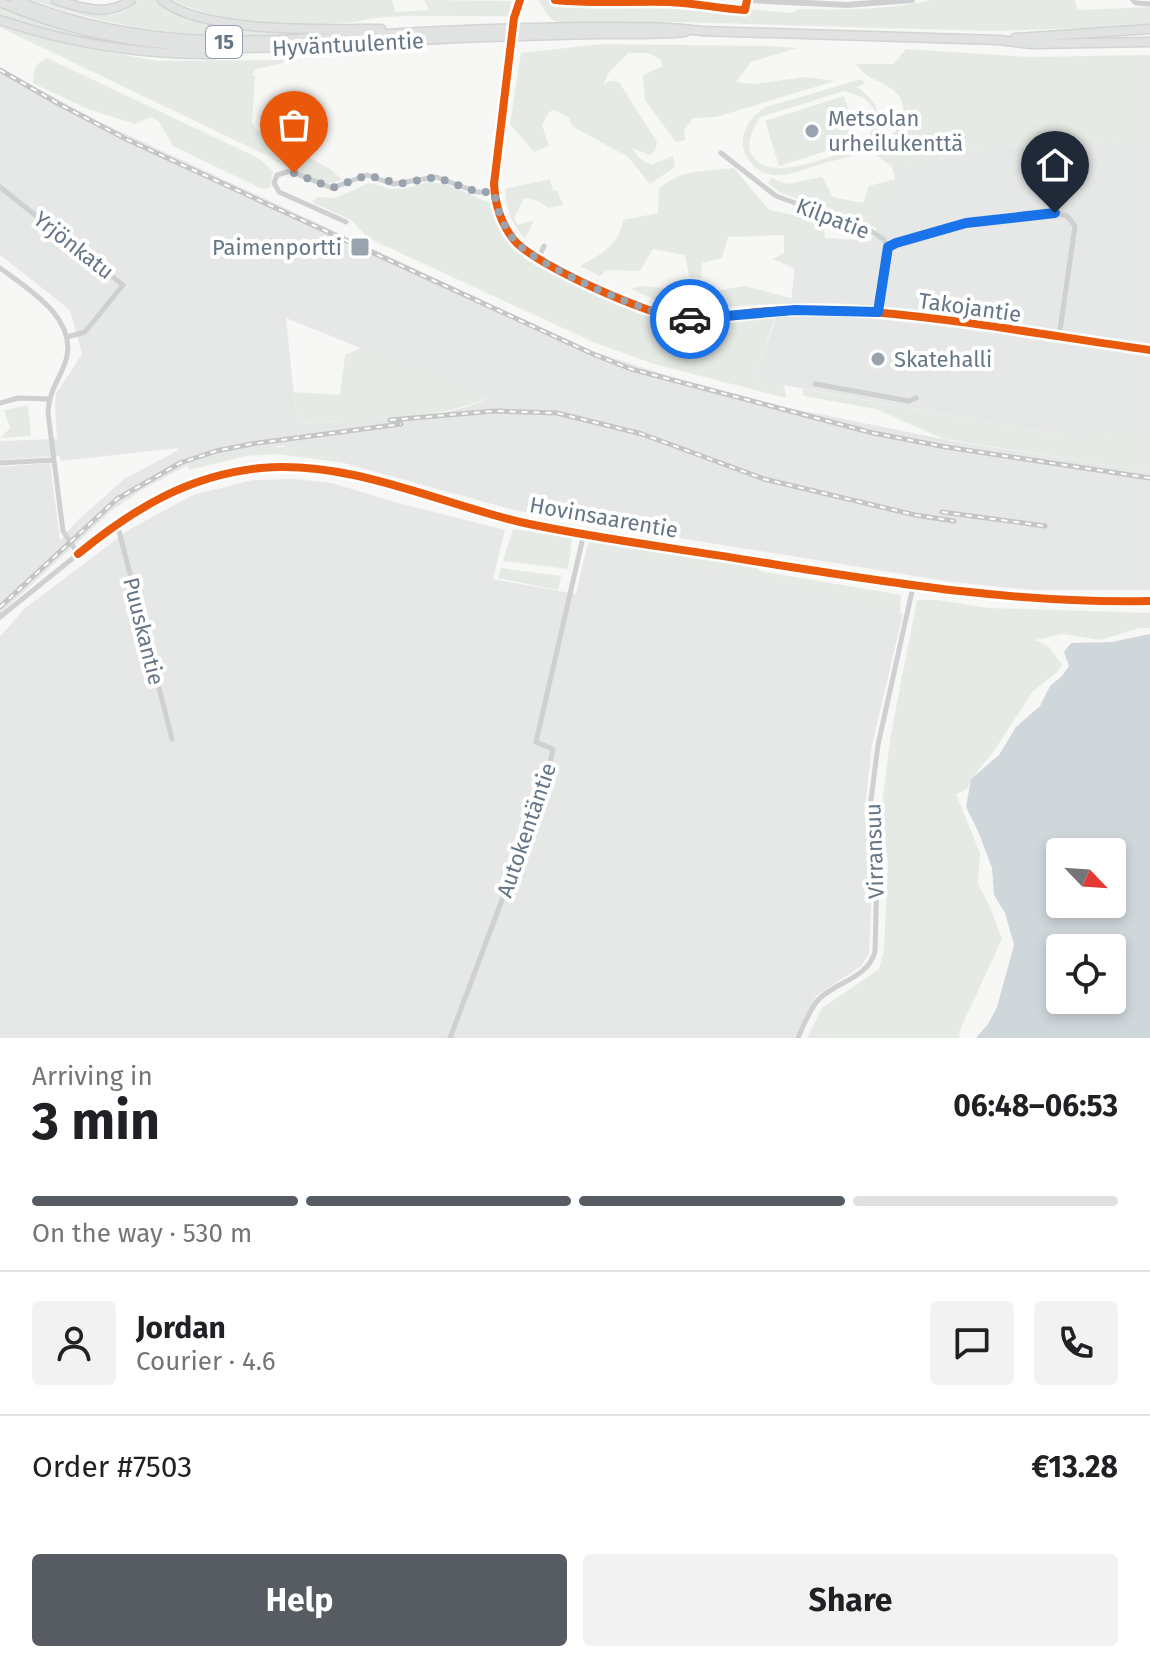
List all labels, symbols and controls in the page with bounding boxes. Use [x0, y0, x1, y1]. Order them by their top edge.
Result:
road number: 15 [206, 26, 242, 58]
street label: Hyväntuulentie [271, 27, 425, 62]
pin [260, 91, 328, 173]
icon: bag [272, 103, 316, 147]
place label: Metsolan urheilukenttä [828, 105, 963, 157]
marker: Metsolan urheilukenttä [803, 122, 821, 140]
pin [1021, 131, 1089, 213]
icon: home [1033, 143, 1077, 187]
street label: Kilpatie [792, 192, 873, 245]
street label: Yrjönkatu [28, 206, 119, 285]
place label: Paimenportti [212, 234, 342, 261]
marker: Paimenportti [349, 236, 371, 258]
courier [650, 279, 730, 359]
street label: Takojantie [917, 287, 1023, 328]
icon: car [668, 297, 712, 341]
place label: Skatehalli [894, 346, 992, 373]
marker: Skatehalli [869, 350, 887, 368]
street label: Hovinsaarentie [528, 491, 680, 544]
street label: Puuskantie [117, 574, 170, 688]
street label: Autokentäntie [491, 759, 562, 901]
street label: Virransuu [859, 803, 890, 899]
north arrow [1046, 838, 1126, 918]
map controls [1046, 838, 1126, 1014]
button: locate [1046, 934, 1126, 1014]
text: Arriving in [32, 1061, 153, 1092]
text: 06:48–06:53 [953, 1088, 1118, 1124]
text: 3 min [32, 1090, 160, 1153]
text: On the way · 530 m [32, 1218, 252, 1249]
button: person [32, 1301, 116, 1385]
button: chat [930, 1301, 1014, 1385]
button: phone [1034, 1301, 1118, 1385]
text: Jordan [136, 1310, 226, 1346]
text: Courier · 4.6 [136, 1346, 276, 1377]
text: Order #7503 [32, 1449, 192, 1485]
text: €13.28 [1032, 1449, 1118, 1485]
button: Help [32, 1554, 567, 1646]
button: Share [583, 1554, 1118, 1646]

